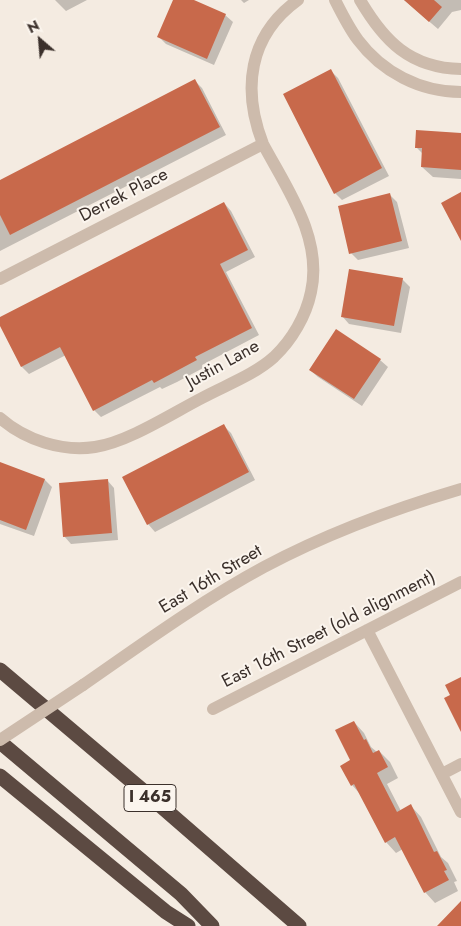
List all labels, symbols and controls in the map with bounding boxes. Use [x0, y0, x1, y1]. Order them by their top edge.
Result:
north arrow [15, 15, 65, 65]
text: N [24, 15, 43, 38]
street label: Derrek Place [76, 164, 172, 228]
street label: Justin Lane [183, 336, 263, 394]
street label: East 16th Street [156, 541, 266, 619]
street label: East 16th Street (old alignment) [219, 567, 439, 693]
road number: I 465 [124, 784, 176, 811]

